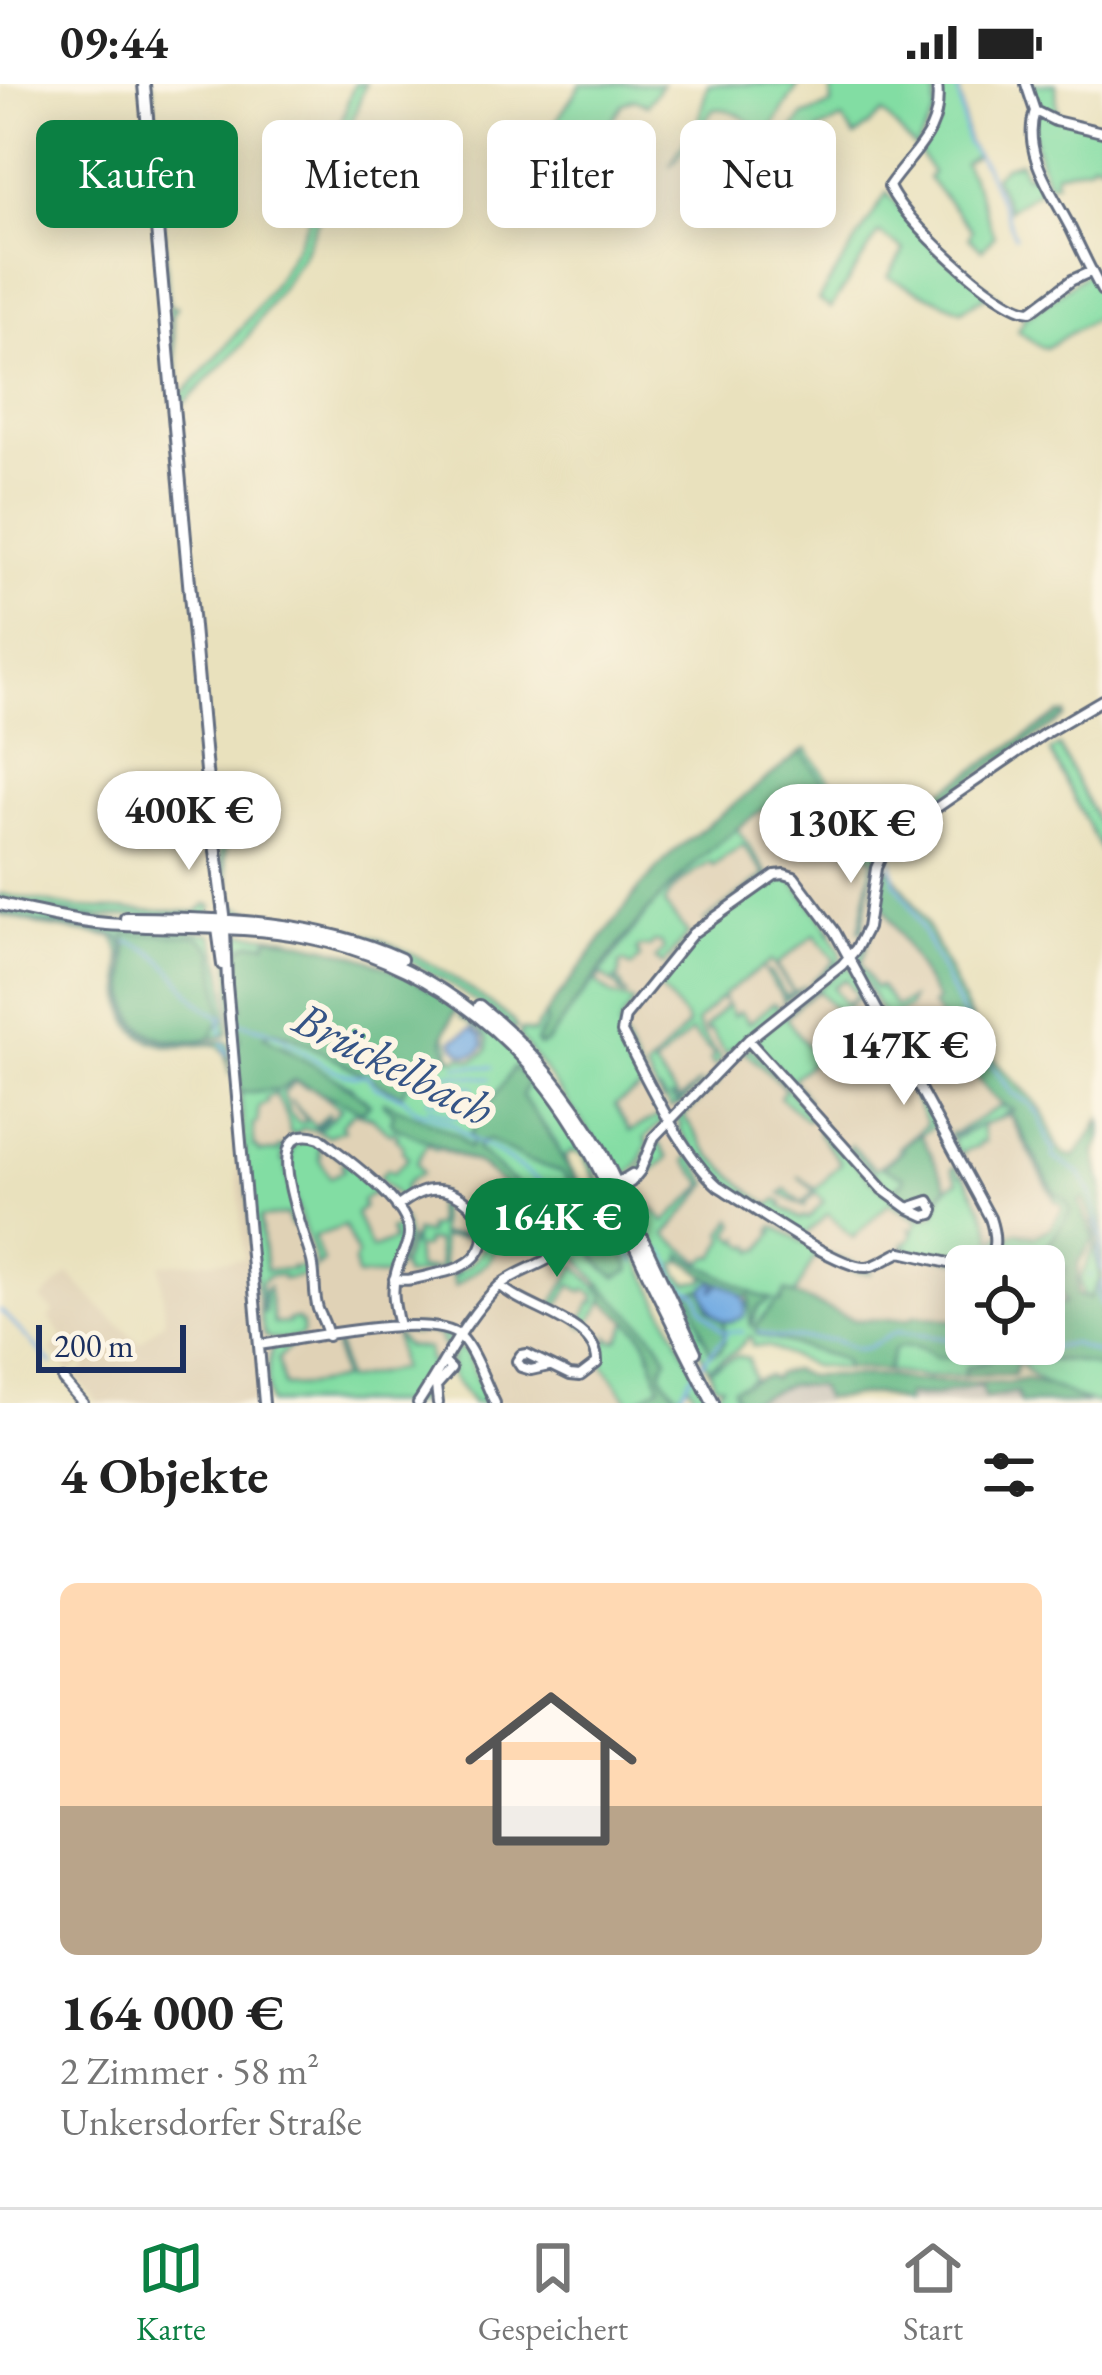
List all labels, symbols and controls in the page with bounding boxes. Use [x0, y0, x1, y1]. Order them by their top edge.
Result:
text: 09:44 [60, 13, 168, 71]
chip: Kaufen [36, 120, 238, 228]
chip: Mieten [262, 120, 463, 228]
chip: Filter [487, 120, 656, 228]
chip: Neu [680, 120, 836, 228]
pin: 400K € [91, 771, 287, 873]
text: 400K € [124, 784, 254, 835]
pin: 130K € [753, 784, 949, 886]
text: 130K € [786, 797, 916, 848]
water label: Brückelbach [283, 986, 504, 1140]
pin: 147K € [806, 1006, 1002, 1108]
text: 147K € [839, 1019, 969, 1070]
pin: 164K € [459, 1178, 655, 1280]
text: 164K € [492, 1191, 622, 1242]
map controls [945, 1245, 1065, 1365]
button: locate [945, 1245, 1065, 1365]
scale bar [36, 1319, 186, 1372]
text: 200 m [54, 1324, 134, 1367]
text: 4 Objekte [60, 1442, 269, 1508]
icon: filters [976, 1442, 1042, 1508]
icon: home [443, 1661, 659, 1877]
text: 164 000 € [60, 1979, 284, 2045]
text: 2 Zimmer · 58 m² [60, 2045, 319, 2096]
text: Unkersdorfer Straße [60, 2096, 362, 2147]
tab: Karte [136, 2235, 206, 2350]
tab: Gespeichert [478, 2235, 628, 2350]
tab: Start [900, 2235, 966, 2350]

